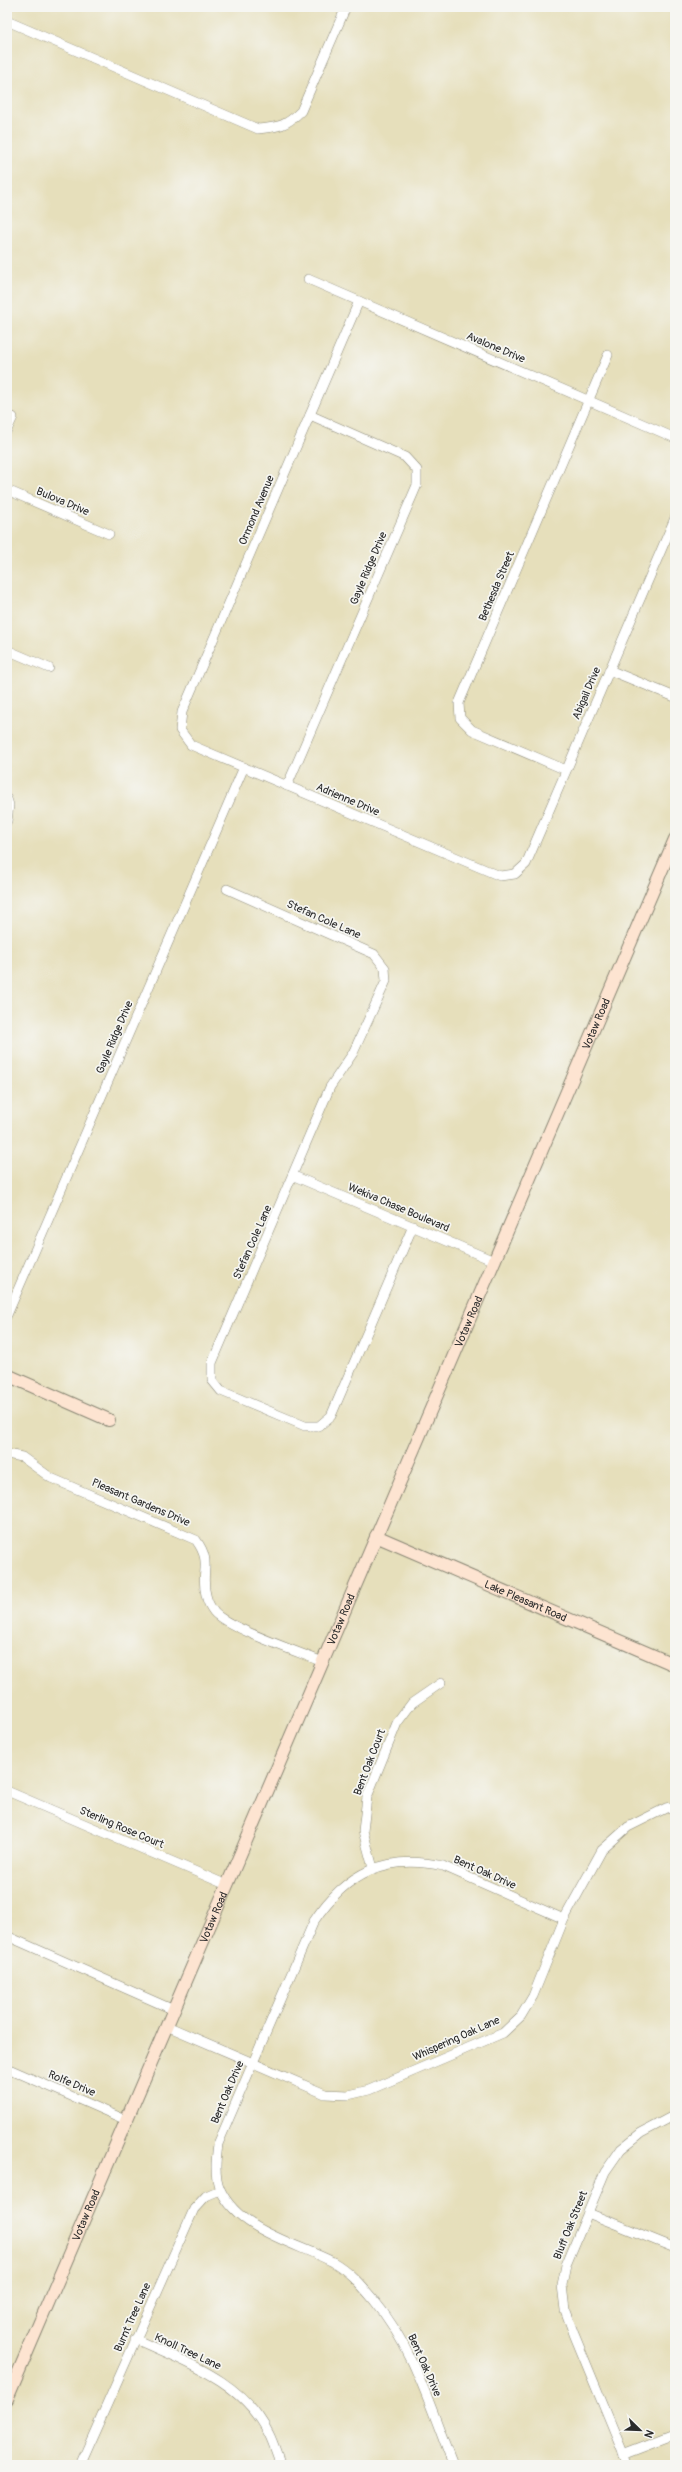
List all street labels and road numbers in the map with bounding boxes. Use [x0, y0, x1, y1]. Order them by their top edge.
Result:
street label: Avalone Drive [465, 329, 528, 366]
street label: Ormond Avenue [236, 473, 277, 547]
street label: Bulova Drive [34, 484, 92, 519]
street label: Gayle Ridge Drive [347, 529, 390, 607]
street label: Bethesda Street [476, 549, 517, 623]
street label: Abigail Drive [570, 665, 604, 721]
street label: Adrienne Drive [314, 780, 382, 819]
street label: Stefan Cole Lane [285, 897, 363, 942]
street label: Votaw Road [580, 996, 613, 1052]
street label: Gayle Ridge Drive [93, 998, 136, 1076]
street label: Wekiva Chase Boulevard [346, 1180, 451, 1235]
street label: Stefan Cole Lane [230, 1203, 275, 1281]
street label: Votaw Road [452, 1294, 486, 1350]
street label: Pleasant Gardens Drive [90, 1476, 192, 1529]
street label: Lake Pleasant Road [482, 1578, 569, 1625]
street label: Votaw Road [325, 1592, 358, 1647]
street label: Bent Oak Court [351, 1727, 388, 1797]
street label: Sterling Rose Court [78, 1804, 166, 1851]
street label: Bent Oak Drive [452, 1853, 519, 1892]
street label: Votaw Road [197, 1890, 230, 1945]
street label: Whispering Oak Lane [411, 2013, 502, 2063]
street label: Bent Oak Drive [208, 2058, 247, 2126]
street label: Rolfe Drive [46, 2068, 98, 2099]
street label: Votaw Road [69, 2188, 103, 2243]
street label: Bluff Oak Street [551, 2188, 590, 2261]
street label: Burnt Tree Lane [111, 2280, 154, 2354]
street label: Knoll Tree Lane [152, 2330, 224, 2373]
street label: Bent Oak Drive [405, 2332, 444, 2399]

